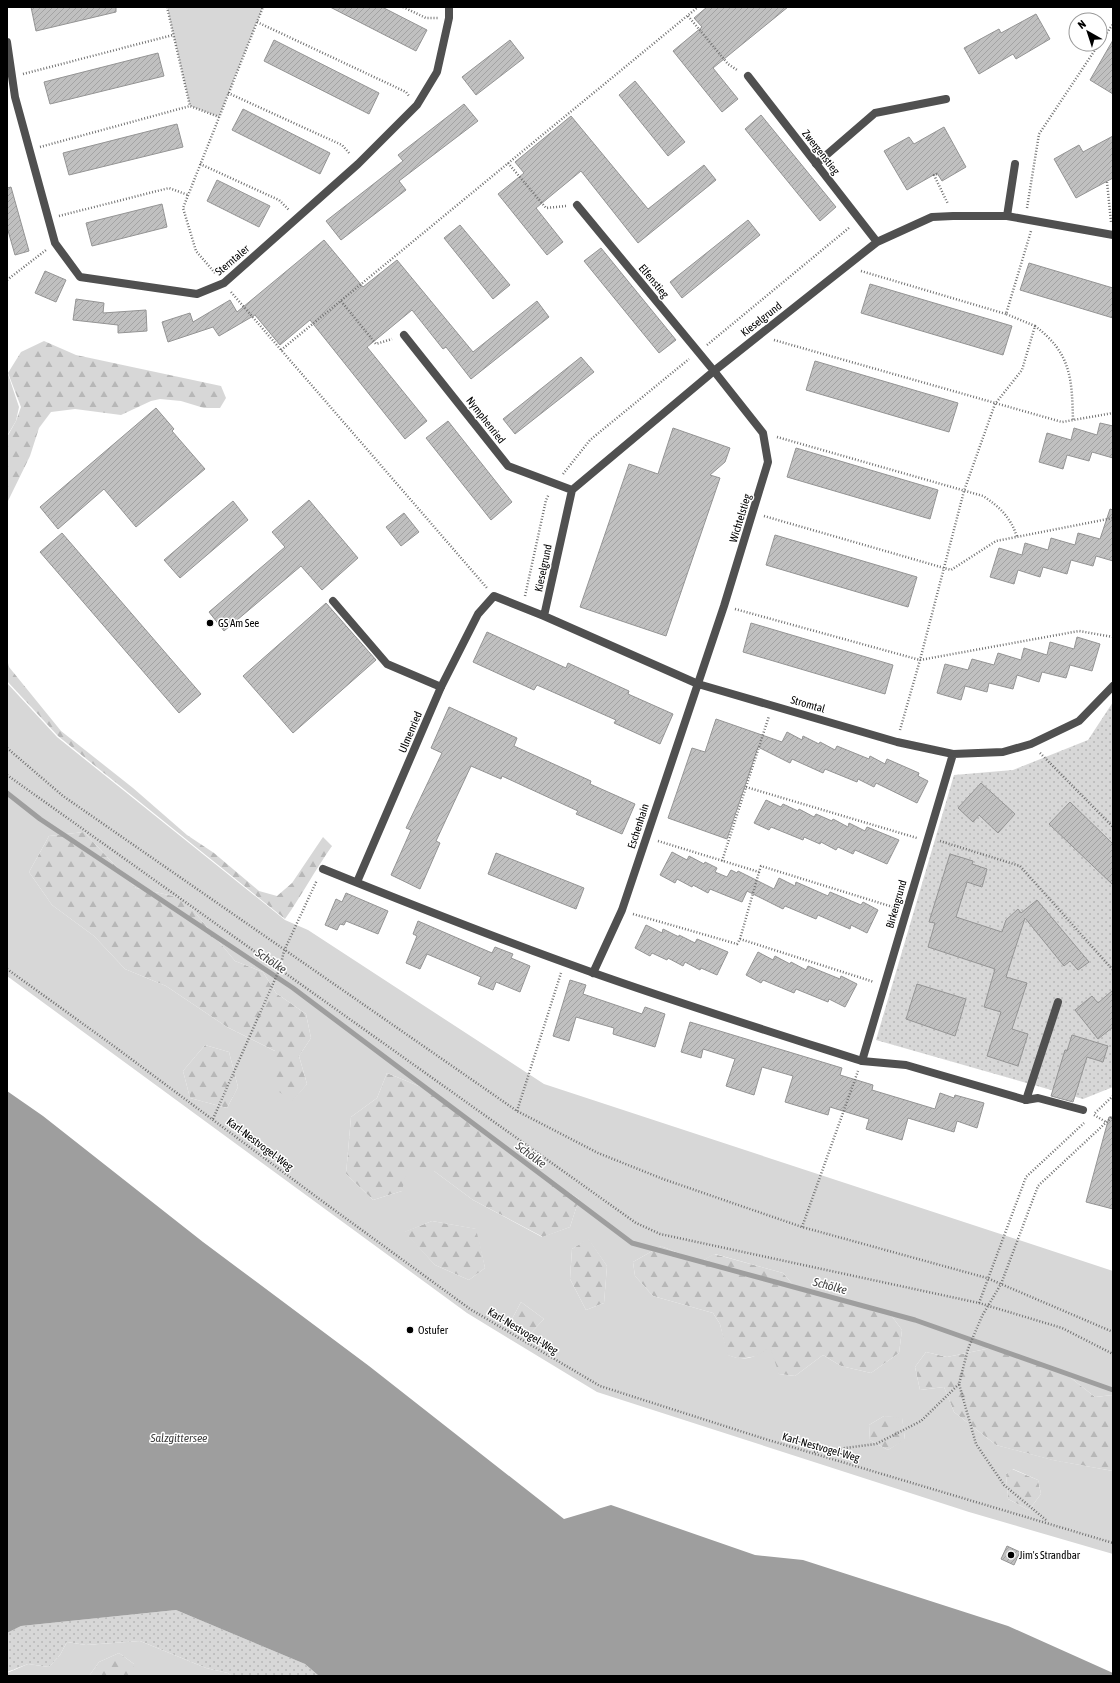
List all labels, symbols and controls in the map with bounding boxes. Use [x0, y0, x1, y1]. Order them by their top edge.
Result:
north arrow [1068, 12, 1108, 52]
text: N [1075, 18, 1088, 31]
street label: Zwergenstieg [800, 127, 842, 177]
street label: Sterntaler [213, 242, 252, 278]
street label: Elfenstieg [636, 262, 672, 300]
street label: Kieselgrund [738, 299, 784, 339]
street label: Nymphenried [464, 394, 508, 446]
street label: Wichtelstieg [727, 492, 753, 544]
street label: Kieselgrund [532, 543, 554, 593]
place label: GS Am See [218, 617, 259, 629]
marker: GS Am See [205, 618, 215, 628]
street label: Stromtal [789, 693, 827, 715]
street label: Ulmenried [396, 710, 424, 754]
street label: Eschenhain [625, 802, 651, 850]
street label: Birkengrund [883, 878, 909, 930]
water label: Schölke [252, 945, 290, 977]
street label: Karl-Nestvogel-Weg [224, 1115, 296, 1173]
water label: Schölke [512, 1138, 549, 1171]
water label: Schölke [811, 1275, 849, 1297]
street label: Karl-Nestvogel-Weg [486, 1305, 561, 1357]
place label: Ostufer [418, 1324, 449, 1336]
marker: Ostufer [405, 1325, 415, 1335]
street label: Karl-Nestvogel-Weg [781, 1430, 861, 1464]
water label: Salzgittersee [149, 1431, 208, 1445]
place label: Jim's Strandbar [1019, 1549, 1081, 1561]
marker: Jim's Strandbar [1006, 1550, 1016, 1560]

